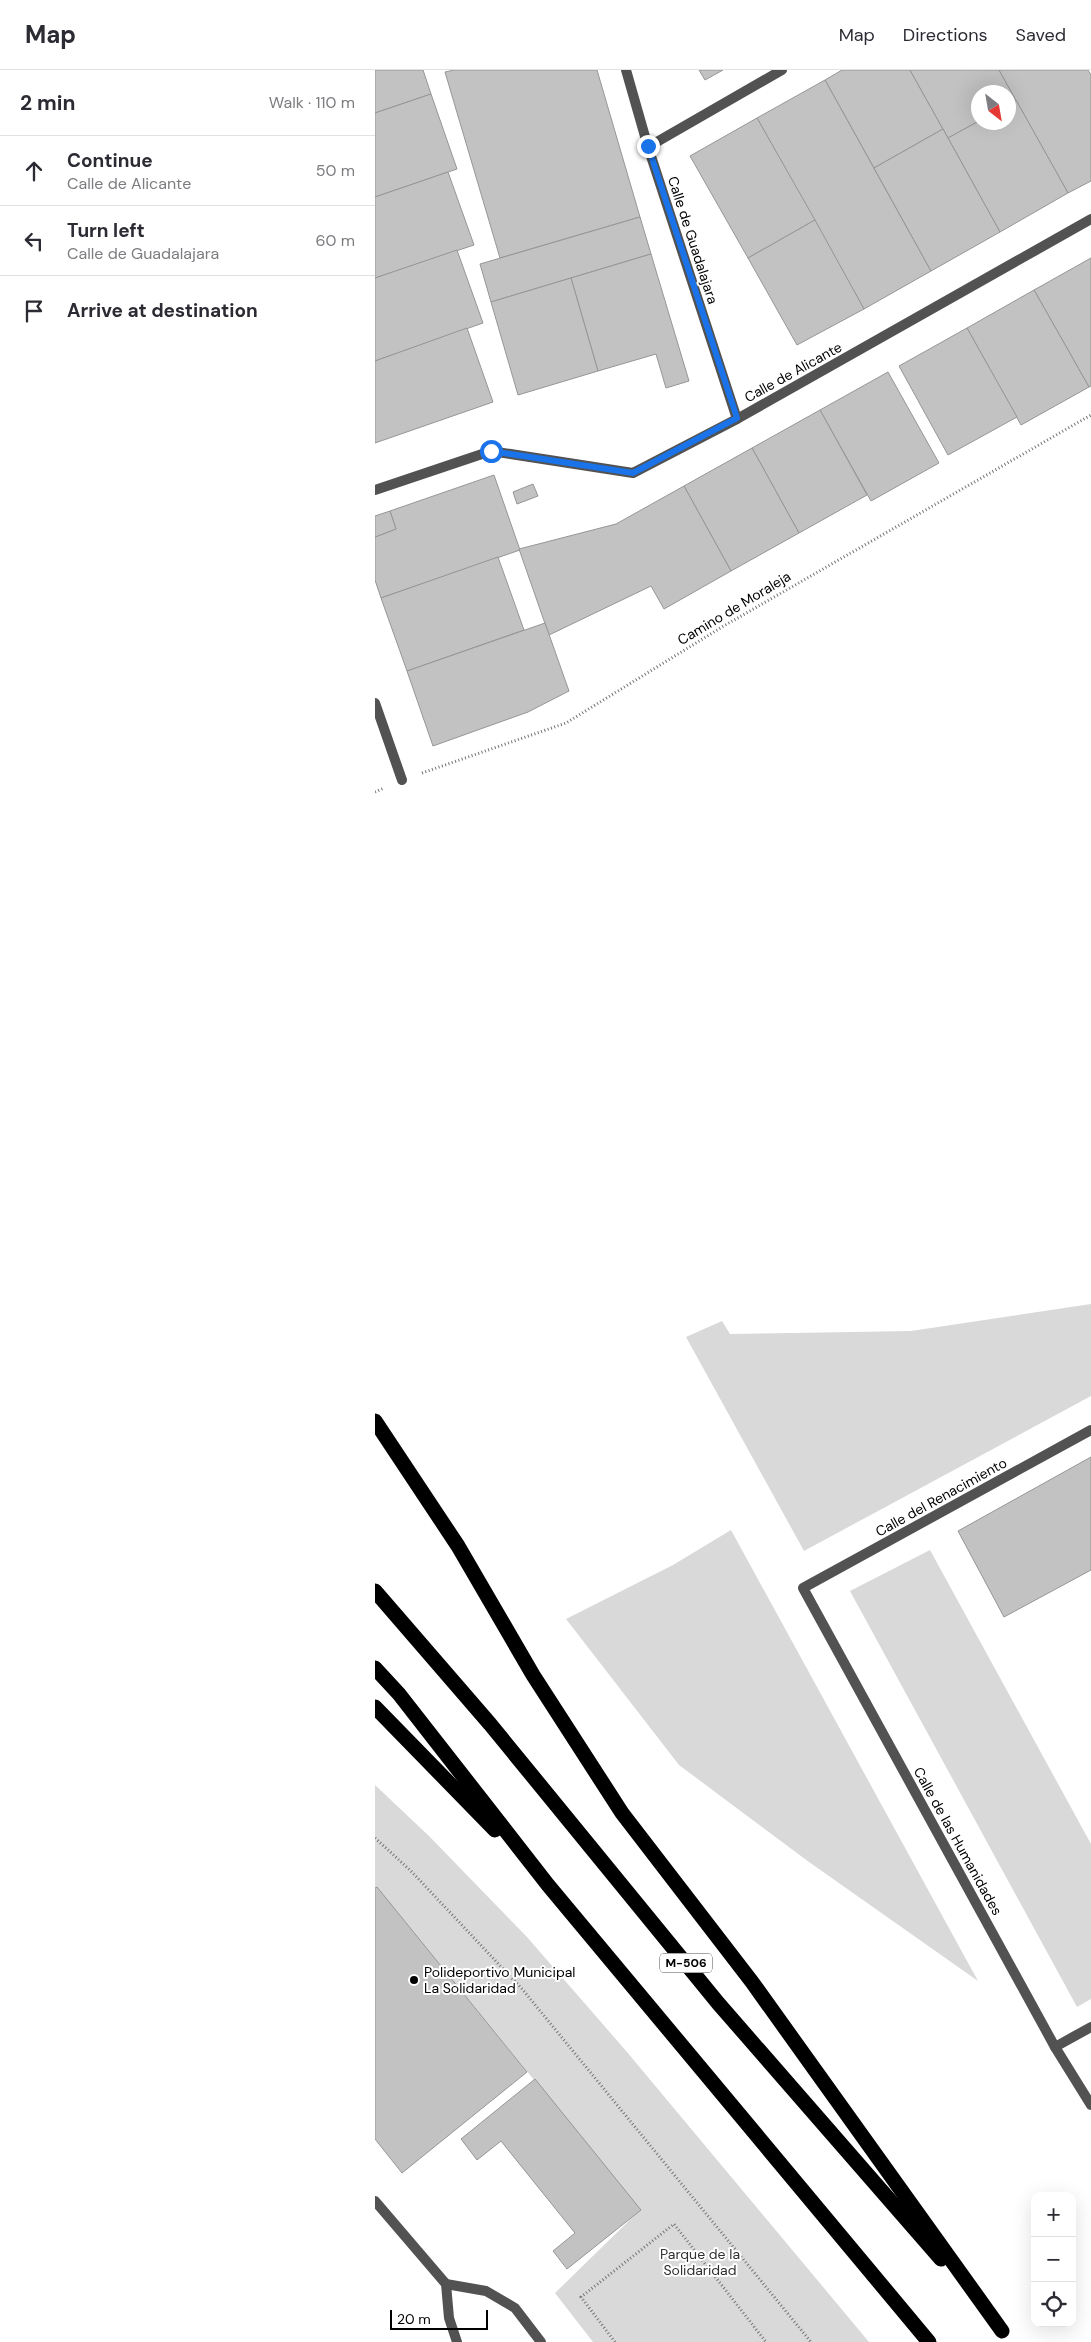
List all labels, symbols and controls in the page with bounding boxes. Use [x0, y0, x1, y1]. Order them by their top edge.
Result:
text: Map [25, 19, 76, 50]
text: Map [839, 23, 875, 47]
text: Directions [903, 23, 988, 47]
text: Saved [1016, 23, 1066, 47]
north arrow [971, 85, 1016, 130]
text: 2 min [20, 89, 76, 117]
text: Walk · 110 m [269, 92, 355, 113]
route end [637, 135, 660, 158]
text: Continue [67, 148, 153, 173]
icon: ahead [20, 157, 48, 185]
text: 50 m [316, 160, 355, 181]
text: Calle de Alicante [67, 173, 191, 194]
street label: Calle de Guadalajara [664, 174, 722, 306]
text: Turn left [67, 218, 145, 243]
icon: left [20, 227, 48, 255]
text: 60 m [315, 230, 355, 251]
text: Calle de Guadalajara [67, 243, 219, 264]
icon: arrive [20, 297, 48, 325]
text: Arrive at destination [67, 298, 258, 323]
street label: Calle de Alicante [741, 338, 845, 406]
route start [480, 440, 503, 463]
street label: Camino de Moraleja [674, 567, 794, 649]
street label: Calle del Renacimiento [872, 1453, 1010, 1541]
street label: Calle de las Humanidades [910, 1764, 1006, 1918]
road number: M-506 [660, 1954, 712, 1972]
place label: Polideportivo Municipal La Solidaridad [424, 1963, 575, 1997]
marker: Polideportivo Municipal La Solidaridad [408, 1974, 420, 1986]
map controls [1031, 2192, 1076, 2327]
button: + [1031, 2192, 1076, 2237]
button: − [1031, 2237, 1076, 2282]
park label: Parque de la Solidaridad [660, 2245, 740, 2279]
button: locate [1031, 2282, 1076, 2327]
scale bar [390, 2307, 487, 2330]
text: 20 m [397, 2310, 431, 2328]

